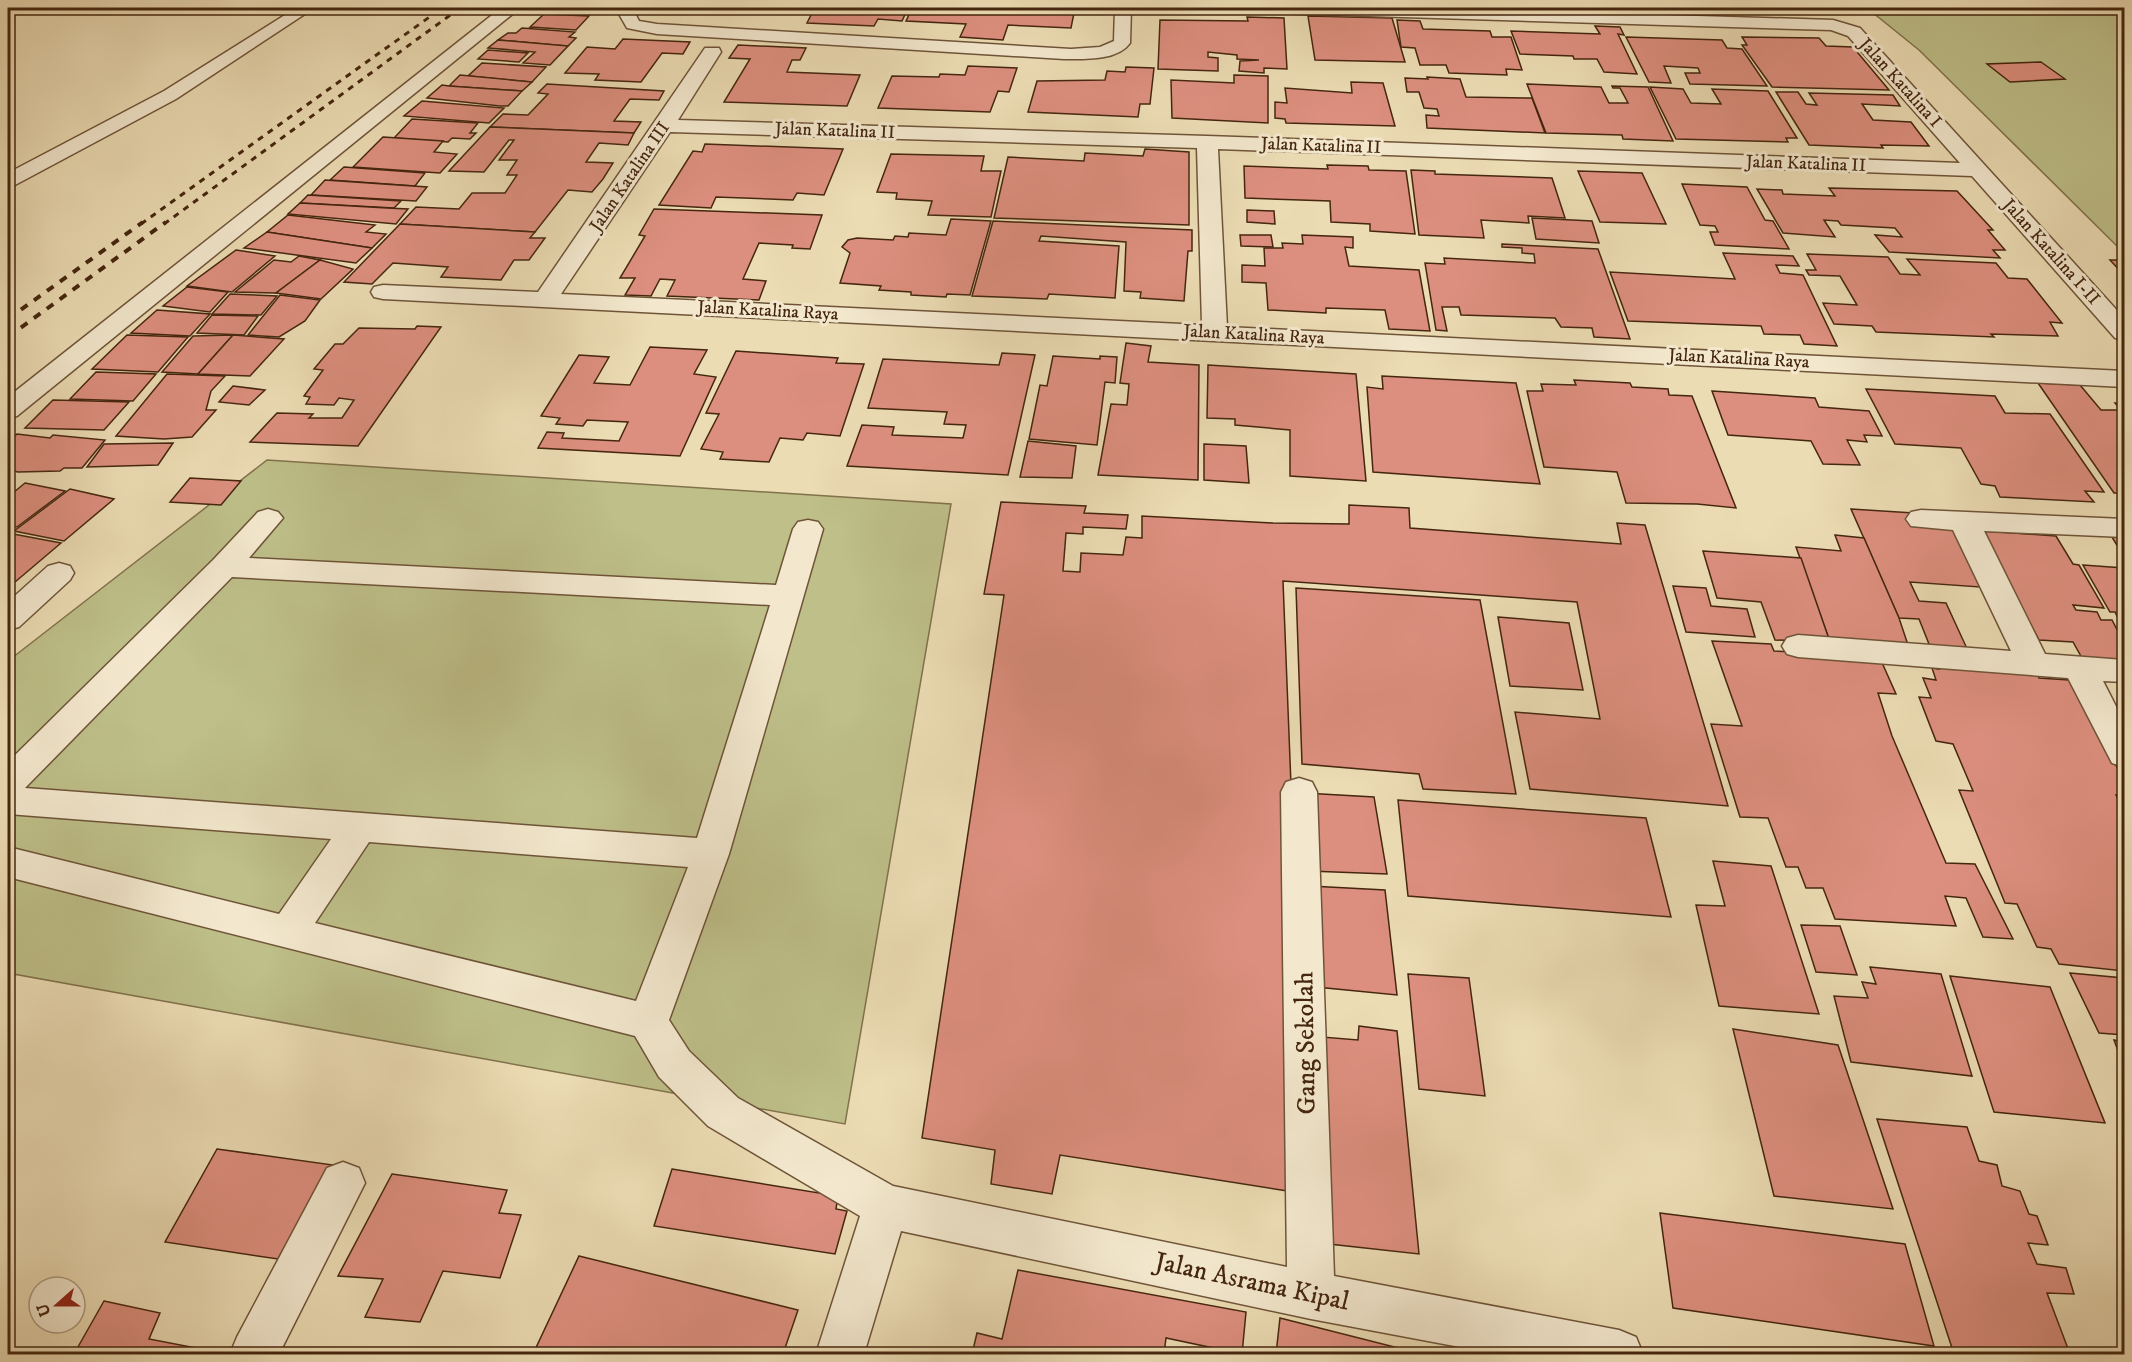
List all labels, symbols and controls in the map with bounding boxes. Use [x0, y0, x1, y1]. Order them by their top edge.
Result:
street label: Jalan Katalina I [1853, 32, 1946, 132]
street label: Jalan Katalina III [584, 118, 675, 238]
street label: Jalan Katalina II [773, 118, 895, 144]
street label: Jalan Katalina II [1259, 133, 1381, 159]
street label: Jalan Katalina II [1744, 151, 1866, 177]
street label: Jalan Katalina I-II [1996, 193, 2104, 310]
street label: Jalan Katalina Raya [695, 296, 839, 326]
street label: Jalan Katalina Raya [1181, 320, 1325, 350]
street label: Jalan Katalina Raya [1666, 344, 1810, 374]
street label: Gang Sekolah [1288, 971, 1324, 1115]
street label: Jalan Asrama Kipal [1150, 1245, 1352, 1319]
north arrow [27, 1275, 87, 1335]
text: U [32, 1300, 55, 1319]

